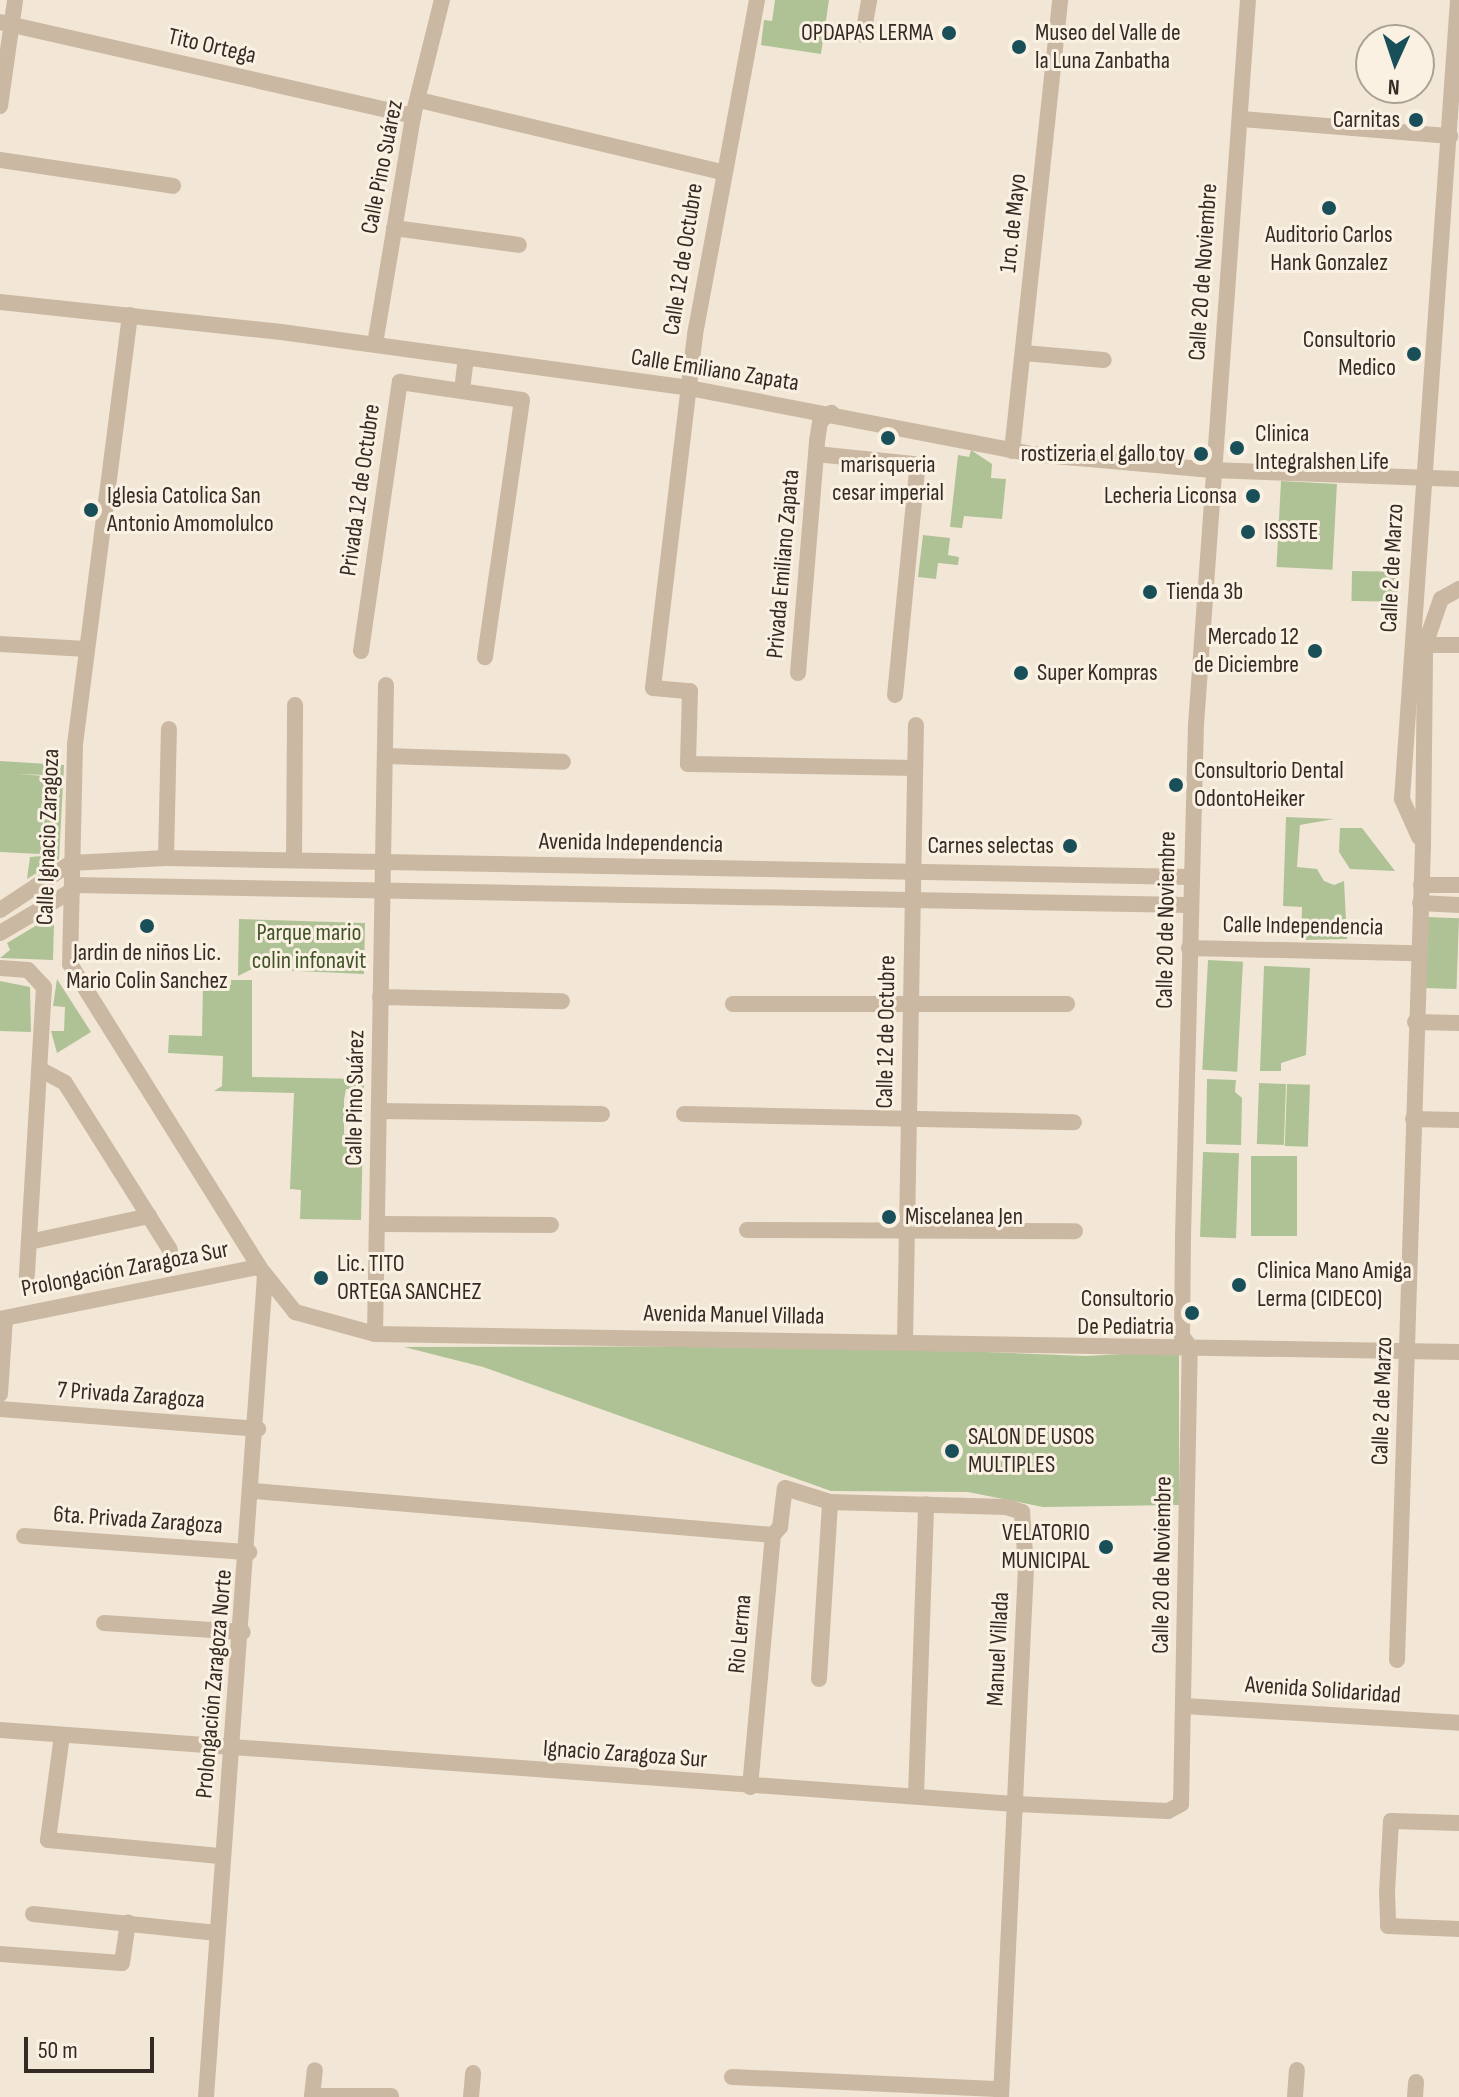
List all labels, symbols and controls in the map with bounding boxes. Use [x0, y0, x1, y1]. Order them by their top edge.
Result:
place label: OPDAPAS LERMA [801, 19, 933, 47]
place label: Museo del Valle de la Luna Zanbatha [1035, 19, 1181, 75]
street label: Tito Ortega [165, 22, 259, 70]
marker: OPDAPAS LERMA [940, 24, 958, 42]
north arrow [1355, 24, 1435, 104]
marker: Museo del Valle de la Luna Zanbatha [1010, 38, 1028, 56]
text: N [1387, 73, 1400, 100]
street label: Calle Pino Suárez [355, 98, 409, 236]
place label: Carnitas [1333, 106, 1400, 134]
marker: Carnitas [1407, 111, 1425, 129]
street label: 1ro. de Mayo [993, 172, 1033, 274]
street label: Calle 12 de Octubre [657, 181, 709, 337]
street label: Calle 20 de Noviembre [1182, 182, 1224, 362]
marker: Auditorio Carlos Hank Gonzalez [1320, 199, 1338, 217]
place label: Auditorio Carlos Hank Gonzalez [1265, 221, 1393, 277]
place label: Consultorio Medico [1303, 326, 1396, 382]
street label: Calle Emiliano Zapata [629, 342, 801, 398]
marker: Consultorio Medico [1403, 343, 1425, 365]
street label: Privada 12 de Octubre [334, 402, 386, 578]
place label: Clinica Integralshen Life [1255, 420, 1389, 476]
marker: marisqueria cesar imperial [879, 429, 897, 447]
marker: Clinica Integralshen Life [1226, 437, 1248, 459]
place label: rostizeria el gallo toy [1021, 440, 1185, 468]
marker: rostizeria el gallo toy [1192, 445, 1210, 463]
place label: marisqueria cesar imperial [832, 451, 944, 507]
street label: Privada Emiliano Zapata [760, 468, 806, 660]
place label: Iglesia Catolica San Antonio Amomolulco [107, 482, 274, 538]
place label: Lecheria Liconsa [1104, 482, 1237, 510]
marker: Lecheria Liconsa [1244, 487, 1262, 505]
marker: Iglesia Catolica San Antonio Amomolulco [82, 501, 100, 519]
street label: Calle 2 de Marzo [1374, 503, 1410, 633]
place label: ISSSTE [1264, 518, 1318, 546]
marker: ISSSTE [1239, 523, 1257, 541]
place label: Tienda 3b [1166, 578, 1243, 606]
marker: Tienda 3b [1141, 583, 1159, 601]
place label: Mercado 12 de Diciembre [1194, 623, 1299, 679]
marker: Mercado 12 de Diciembre [1306, 642, 1324, 660]
place label: Super Kompras [1037, 659, 1158, 687]
marker: Super Kompras [1012, 664, 1030, 682]
street label: Calle Ignacio Zaragoza [31, 748, 65, 926]
place label: Consultorio Dental OdontoHeiker [1194, 757, 1344, 813]
marker: Consultorio Dental OdontoHeiker [1165, 774, 1187, 796]
street label: Avenida Independencia [539, 827, 723, 859]
street label: Calle 20 de Noviembre [1150, 831, 1182, 1009]
place label: Carnes selectas [927, 832, 1054, 860]
marker: Carnes selectas [1061, 837, 1079, 855]
street label: Calle Independencia [1222, 910, 1384, 942]
marker: Jardin de niños Lic. Mario Colin Sanchez [138, 917, 156, 935]
park label: Parque mario colin infonavit [252, 919, 366, 975]
place label: Jardin de niños Lic. Mario Colin Sanchez [66, 939, 228, 995]
street label: Calle 12 de Octubre [870, 955, 902, 1109]
street label: Calle Pino Suárez [339, 1030, 371, 1166]
place label: Miscelanea Jen [905, 1203, 1023, 1231]
marker: Miscelanea Jen [880, 1208, 898, 1226]
street label: Prolongación Zaragoza Sur [19, 1235, 231, 1303]
place label: Lic. TITO ORTEGA SANCHEZ [337, 1250, 481, 1306]
place label: Clinica Mano Amiga Lerma (CIDECO) [1257, 1257, 1412, 1313]
marker: Lic. TITO ORTEGA SANCHEZ [312, 1269, 330, 1287]
marker: Clinica Mano Amiga Lerma (CIDECO) [1228, 1274, 1250, 1296]
place label: Consultorio De Pediatria [1077, 1285, 1174, 1341]
street label: Avenida Manuel Villada [643, 1299, 825, 1331]
marker: Consultorio De Pediatria [1181, 1302, 1203, 1324]
street label: Calle 2 de Marzo [1365, 1336, 1399, 1466]
street label: 7 Privada Zaragoza [56, 1375, 206, 1415]
place label: SALON DE USOS MULTIPLES [968, 1423, 1094, 1479]
marker: SALON DE USOS MULTIPLES [943, 1442, 961, 1460]
street label: Calle 20 de Noviembre [1146, 1476, 1178, 1654]
street label: 6ta. Privada Zaragoza [52, 1500, 224, 1540]
place label: VELATORIO MUNICIPAL [1002, 1519, 1090, 1575]
marker: VELATORIO MUNICIPAL [1097, 1538, 1115, 1556]
street label: Prolongación Zaragoza Norte [190, 1568, 238, 1800]
street label: Manuel Villada [981, 1591, 1015, 1707]
street label: Rio Lerma [722, 1593, 758, 1675]
street label: Avenida Solidaridad [1244, 1670, 1402, 1710]
street label: Ignacio Zaragoza Sur [542, 1734, 708, 1774]
scale bar [28, 2021, 158, 2071]
text: 50 m [38, 2036, 78, 2065]

